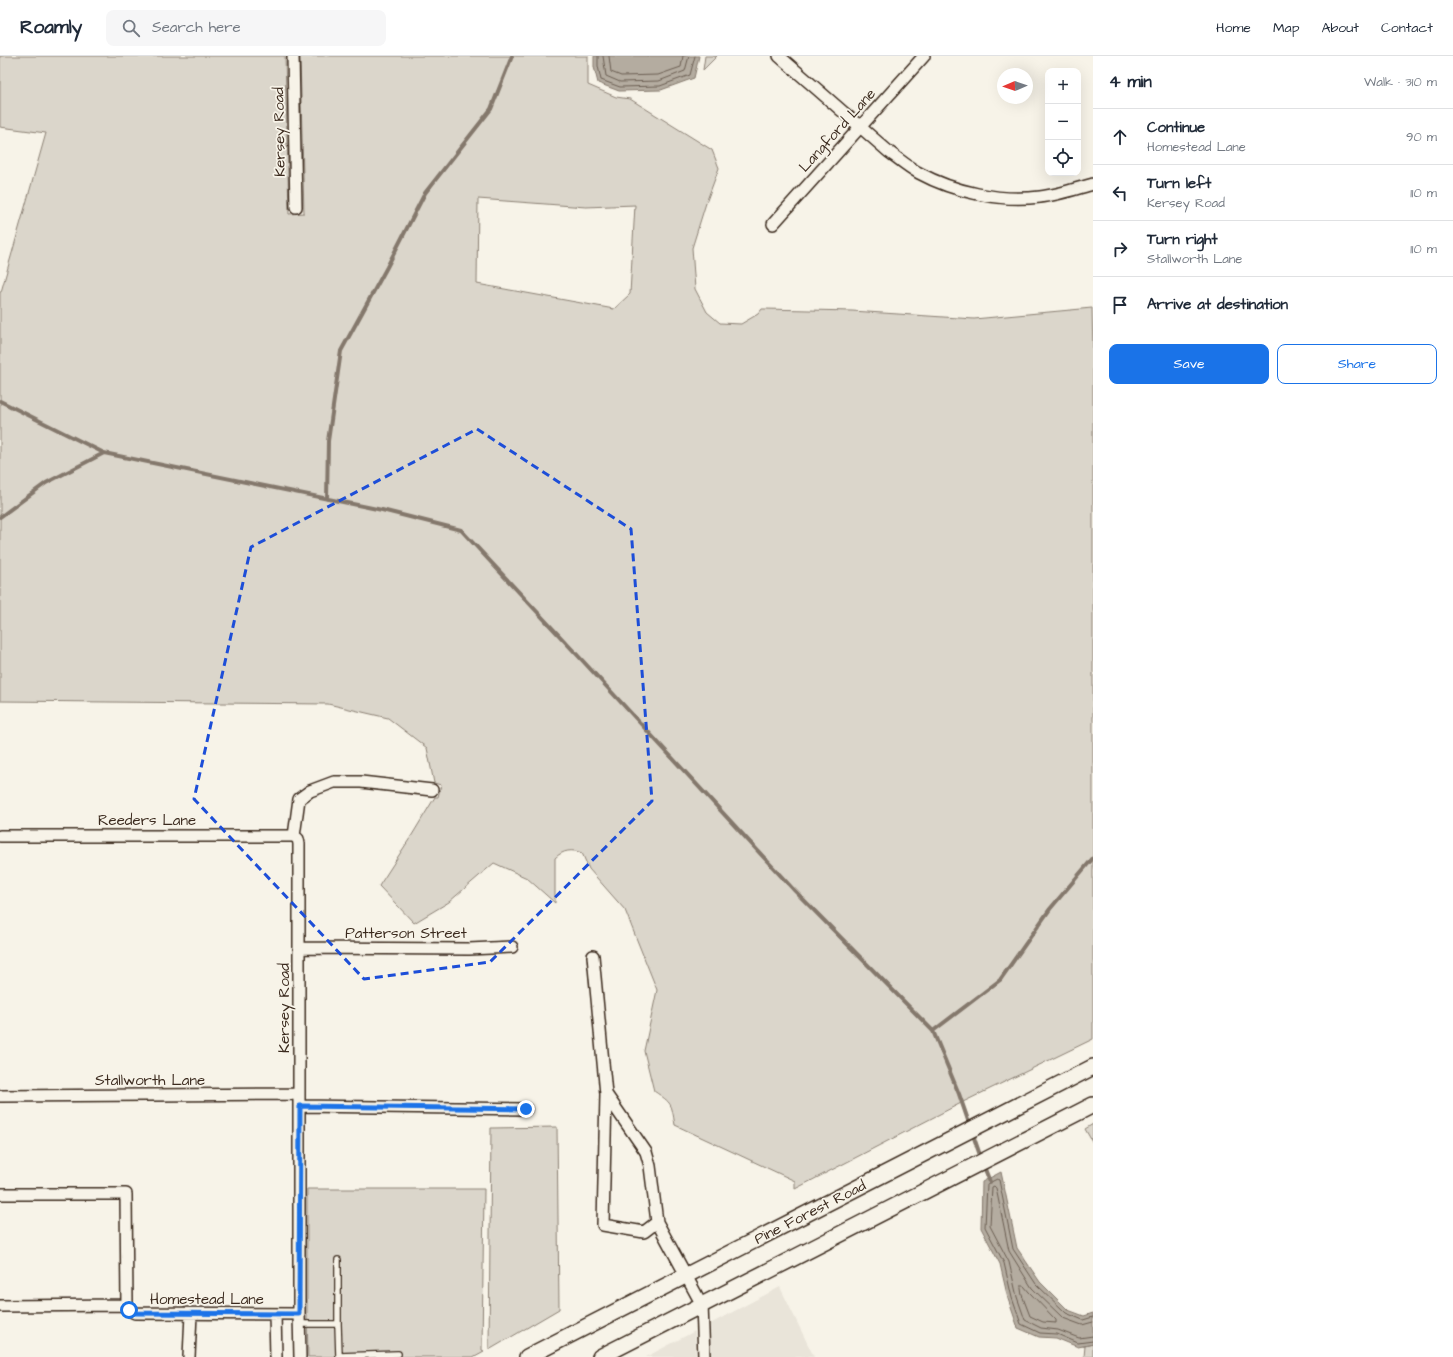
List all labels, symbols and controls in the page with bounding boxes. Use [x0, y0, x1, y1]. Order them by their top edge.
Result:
search box [106, 10, 386, 46]
text: Roamly [20, 14, 82, 41]
icon: search [120, 17, 142, 39]
text: Search here [152, 17, 241, 38]
text: Home [1216, 18, 1251, 38]
text: Map [1273, 18, 1299, 38]
text: About [1321, 18, 1359, 38]
text: Contact [1381, 18, 1433, 38]
north arrow [997, 68, 1033, 104]
map controls [1045, 68, 1081, 176]
button: + [1045, 68, 1081, 104]
text: 4 min [1109, 70, 1152, 94]
text: Walk · 310 m [1364, 73, 1437, 91]
street label: Langford Lane [794, 84, 881, 177]
street label: Kersey Road [268, 87, 292, 177]
button: − [1045, 104, 1081, 140]
text: Continue [1147, 117, 1205, 138]
icon: ahead [1109, 126, 1131, 148]
text: 90 m [1406, 128, 1437, 146]
text: Homestead Lane [1147, 138, 1246, 156]
button: locate [1045, 140, 1081, 176]
text: Turn left [1147, 173, 1211, 194]
icon: left [1109, 182, 1131, 204]
text: 110 m [1410, 184, 1437, 202]
text: Kersey Road [1147, 194, 1225, 212]
text: Turn right [1147, 229, 1218, 250]
icon: right [1109, 238, 1131, 260]
text: 110 m [1410, 240, 1437, 258]
text: Stallworth Lane [1147, 250, 1242, 268]
icon: arrive [1109, 294, 1131, 316]
text: Arrive at destination [1147, 294, 1288, 315]
button: Save [1109, 344, 1269, 384]
button: Share [1277, 344, 1437, 384]
street label: Reeders Lane [98, 810, 196, 831]
street label: Patterson Street [345, 923, 467, 944]
street label: Kersey Road [274, 963, 296, 1053]
street label: Stallworth Lane [95, 1070, 205, 1091]
route end [517, 1100, 535, 1118]
street label: Pine Forest Road [751, 1175, 870, 1250]
street label: Homestead Lane [150, 1289, 264, 1310]
route start [120, 1301, 138, 1319]

